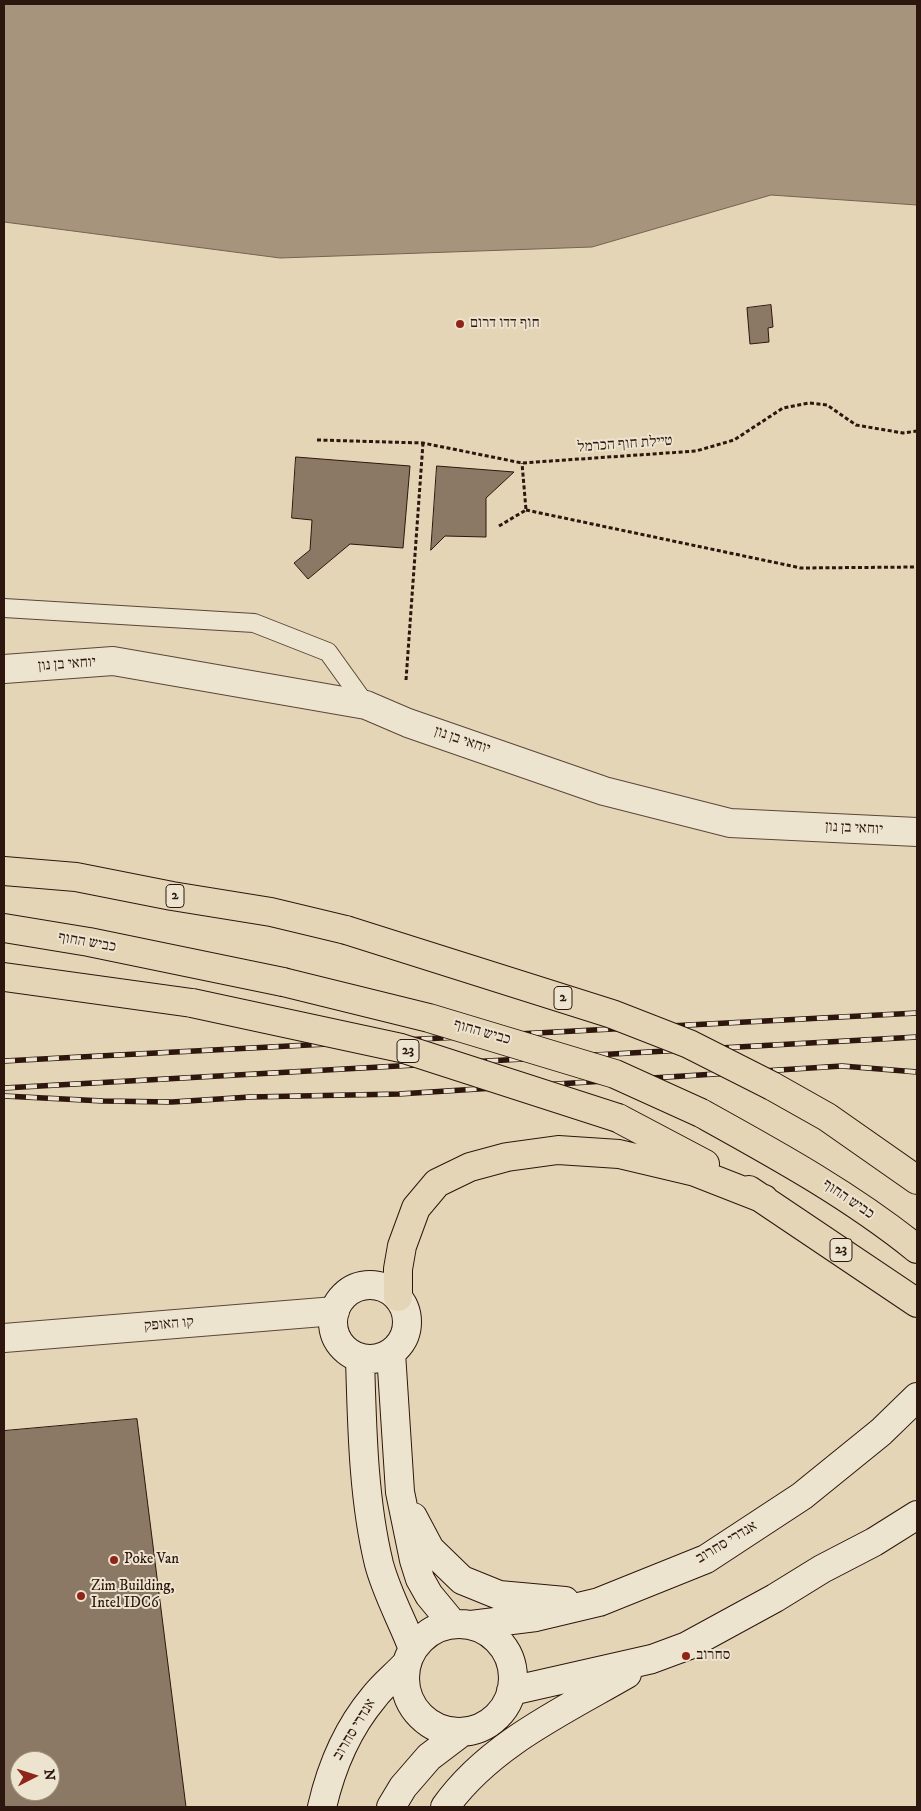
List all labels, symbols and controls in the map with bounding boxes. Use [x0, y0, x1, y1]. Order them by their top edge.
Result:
place label: חוף דדו דרום [470, 315, 540, 333]
marker: חוף דדו דרום [454, 318, 466, 330]
street label: טיילת חוף הכרמל [577, 433, 673, 457]
street label: יוחאי בן נון [37, 654, 97, 676]
street label: יוחאי בן נון [432, 723, 492, 759]
street label: יוחאי בן נון [825, 818, 883, 840]
road number: 2 [166, 884, 184, 908]
street label: כביש החוף [57, 929, 117, 957]
road number: 2 [554, 986, 572, 1010]
street label: כביש החוף [451, 1016, 513, 1050]
road number: 23 [397, 1040, 419, 1062]
street label: כביש החוף [819, 1176, 877, 1224]
road number: 23 [830, 1238, 852, 1262]
street label: קו האופק [143, 1314, 195, 1336]
street label: אנדרי סחרוב [693, 1518, 761, 1568]
place label: Poke Van [124, 1551, 179, 1569]
marker: Poke Van [108, 1554, 120, 1566]
place label: Zim Building, Intel IDC6 [91, 1578, 175, 1613]
marker: Zim Building, Intel IDC6 [75, 1590, 87, 1602]
place label: סחרוב [696, 1647, 730, 1665]
marker: סחרוב [680, 1650, 692, 1662]
street label: אנדרי סחרוב [330, 1696, 380, 1764]
north arrow [10, 1751, 60, 1801]
text: N [39, 1768, 58, 1781]

